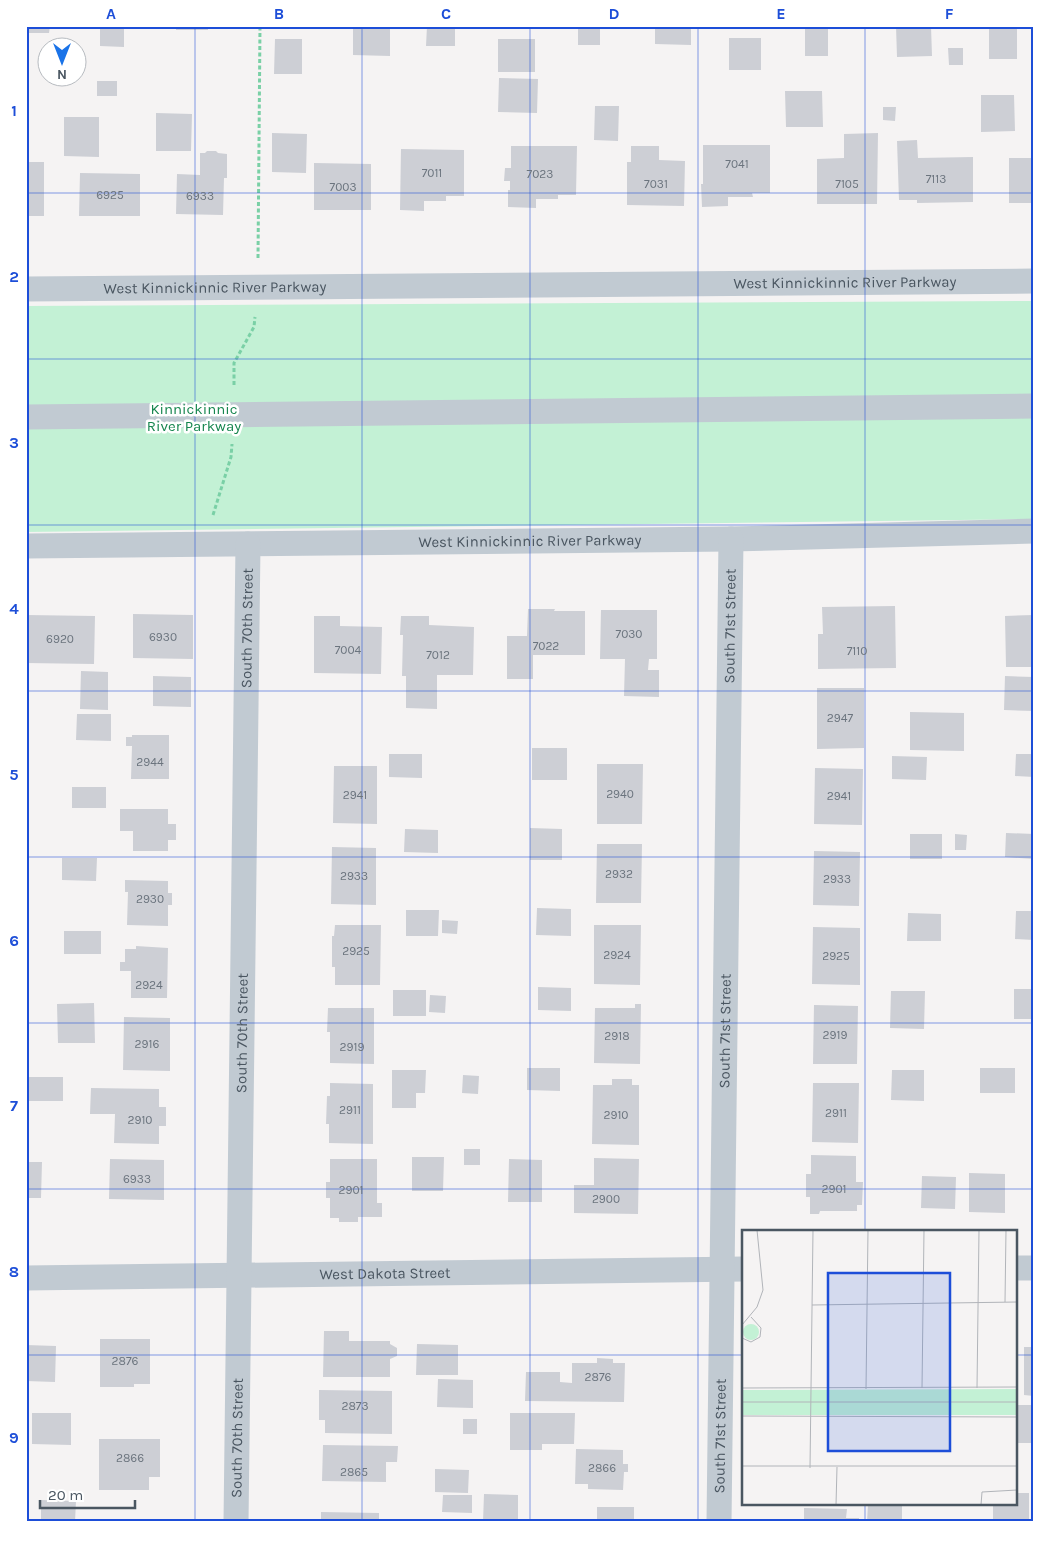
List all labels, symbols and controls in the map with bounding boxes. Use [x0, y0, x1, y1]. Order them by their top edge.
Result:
text: A [106, 4, 116, 23]
text: B [274, 4, 284, 23]
text: C [441, 4, 451, 23]
text: D [609, 4, 620, 23]
text: E [776, 4, 786, 23]
text: F [945, 4, 954, 23]
north arrow [38, 38, 88, 88]
text: N [57, 66, 67, 83]
text: 1 [11, 101, 17, 120]
house number: 7041 [725, 157, 749, 171]
house number: 7011 [422, 166, 442, 180]
house number: 7023 [527, 167, 553, 181]
house number: 7113 [926, 172, 946, 186]
house number: 7031 [644, 177, 668, 191]
house number: 7105 [835, 177, 859, 191]
house number: 7003 [330, 180, 356, 194]
house number: 6925 [96, 188, 124, 202]
house number: 6933 [186, 189, 214, 203]
text: 2 [9, 267, 19, 286]
street label: West Kinnickinnic River Parkway [733, 273, 957, 292]
street label: West Kinnickinnic River Parkway [103, 278, 327, 297]
park label: Kinnickinnic River Parkway [147, 400, 241, 435]
text: 3 [9, 433, 19, 452]
street label: West Kinnickinnic River Parkway [418, 531, 642, 551]
street label: South 70th Street [237, 568, 257, 688]
street label: South 71st Street [720, 568, 740, 684]
text: 4 [9, 599, 19, 618]
house number: 7030 [616, 627, 642, 641]
house number: 6930 [149, 630, 177, 644]
house number: 6920 [46, 632, 74, 646]
house number: 7022 [533, 639, 559, 653]
house number: 7004 [335, 643, 362, 657]
house number: 7110 [847, 644, 867, 658]
house number: 7012 [426, 648, 450, 662]
house number: 2947 [827, 711, 853, 725]
house number: 2944 [136, 755, 164, 769]
text: 5 [9, 765, 19, 784]
house number: 2940 [606, 787, 634, 801]
house number: 2941 [343, 788, 367, 802]
house number: 2941 [827, 789, 851, 803]
house number: 2932 [605, 867, 633, 881]
house number: 2933 [340, 869, 368, 883]
house number: 2933 [823, 872, 851, 886]
house number: 2930 [136, 892, 164, 906]
text: 6 [9, 931, 19, 950]
house number: 2925 [342, 944, 370, 958]
house number: 2924 [603, 948, 631, 962]
house number: 2925 [822, 949, 850, 963]
street label: South 70th Street [232, 973, 252, 1093]
street label: South 71st Street [715, 973, 735, 1089]
house number: 2924 [135, 978, 163, 992]
house number: 2919 [823, 1028, 847, 1042]
house number: 2918 [604, 1029, 630, 1043]
house number: 2916 [135, 1037, 159, 1051]
house number: 2919 [340, 1040, 364, 1054]
text: 7 [10, 1096, 18, 1115]
house number: 2911 [339, 1103, 361, 1117]
house number: 2911 [825, 1106, 847, 1120]
house number: 2910 [603, 1108, 629, 1122]
house number: 2910 [127, 1113, 153, 1127]
house number: 6933 [123, 1172, 151, 1186]
house number: 2901 [821, 1182, 847, 1196]
house number: 2901 [338, 1183, 364, 1197]
house number: 2900 [592, 1192, 620, 1206]
inset map [742, 1230, 1018, 1506]
text: 8 [9, 1262, 19, 1281]
street label: West Dakota Street [319, 1264, 451, 1283]
house number: 2876 [112, 1354, 139, 1368]
house number: 2876 [585, 1370, 612, 1384]
street label: South 70th Street [227, 1378, 247, 1498]
street label: South 71st Street [710, 1378, 730, 1494]
house number: 2873 [341, 1399, 369, 1413]
text: 9 [9, 1428, 19, 1447]
house number: 2866 [116, 1451, 144, 1465]
house number: 2866 [588, 1461, 616, 1475]
house number: 2865 [340, 1465, 368, 1479]
scale bar [40, 1478, 135, 1510]
text: 20 m [48, 1486, 83, 1504]

